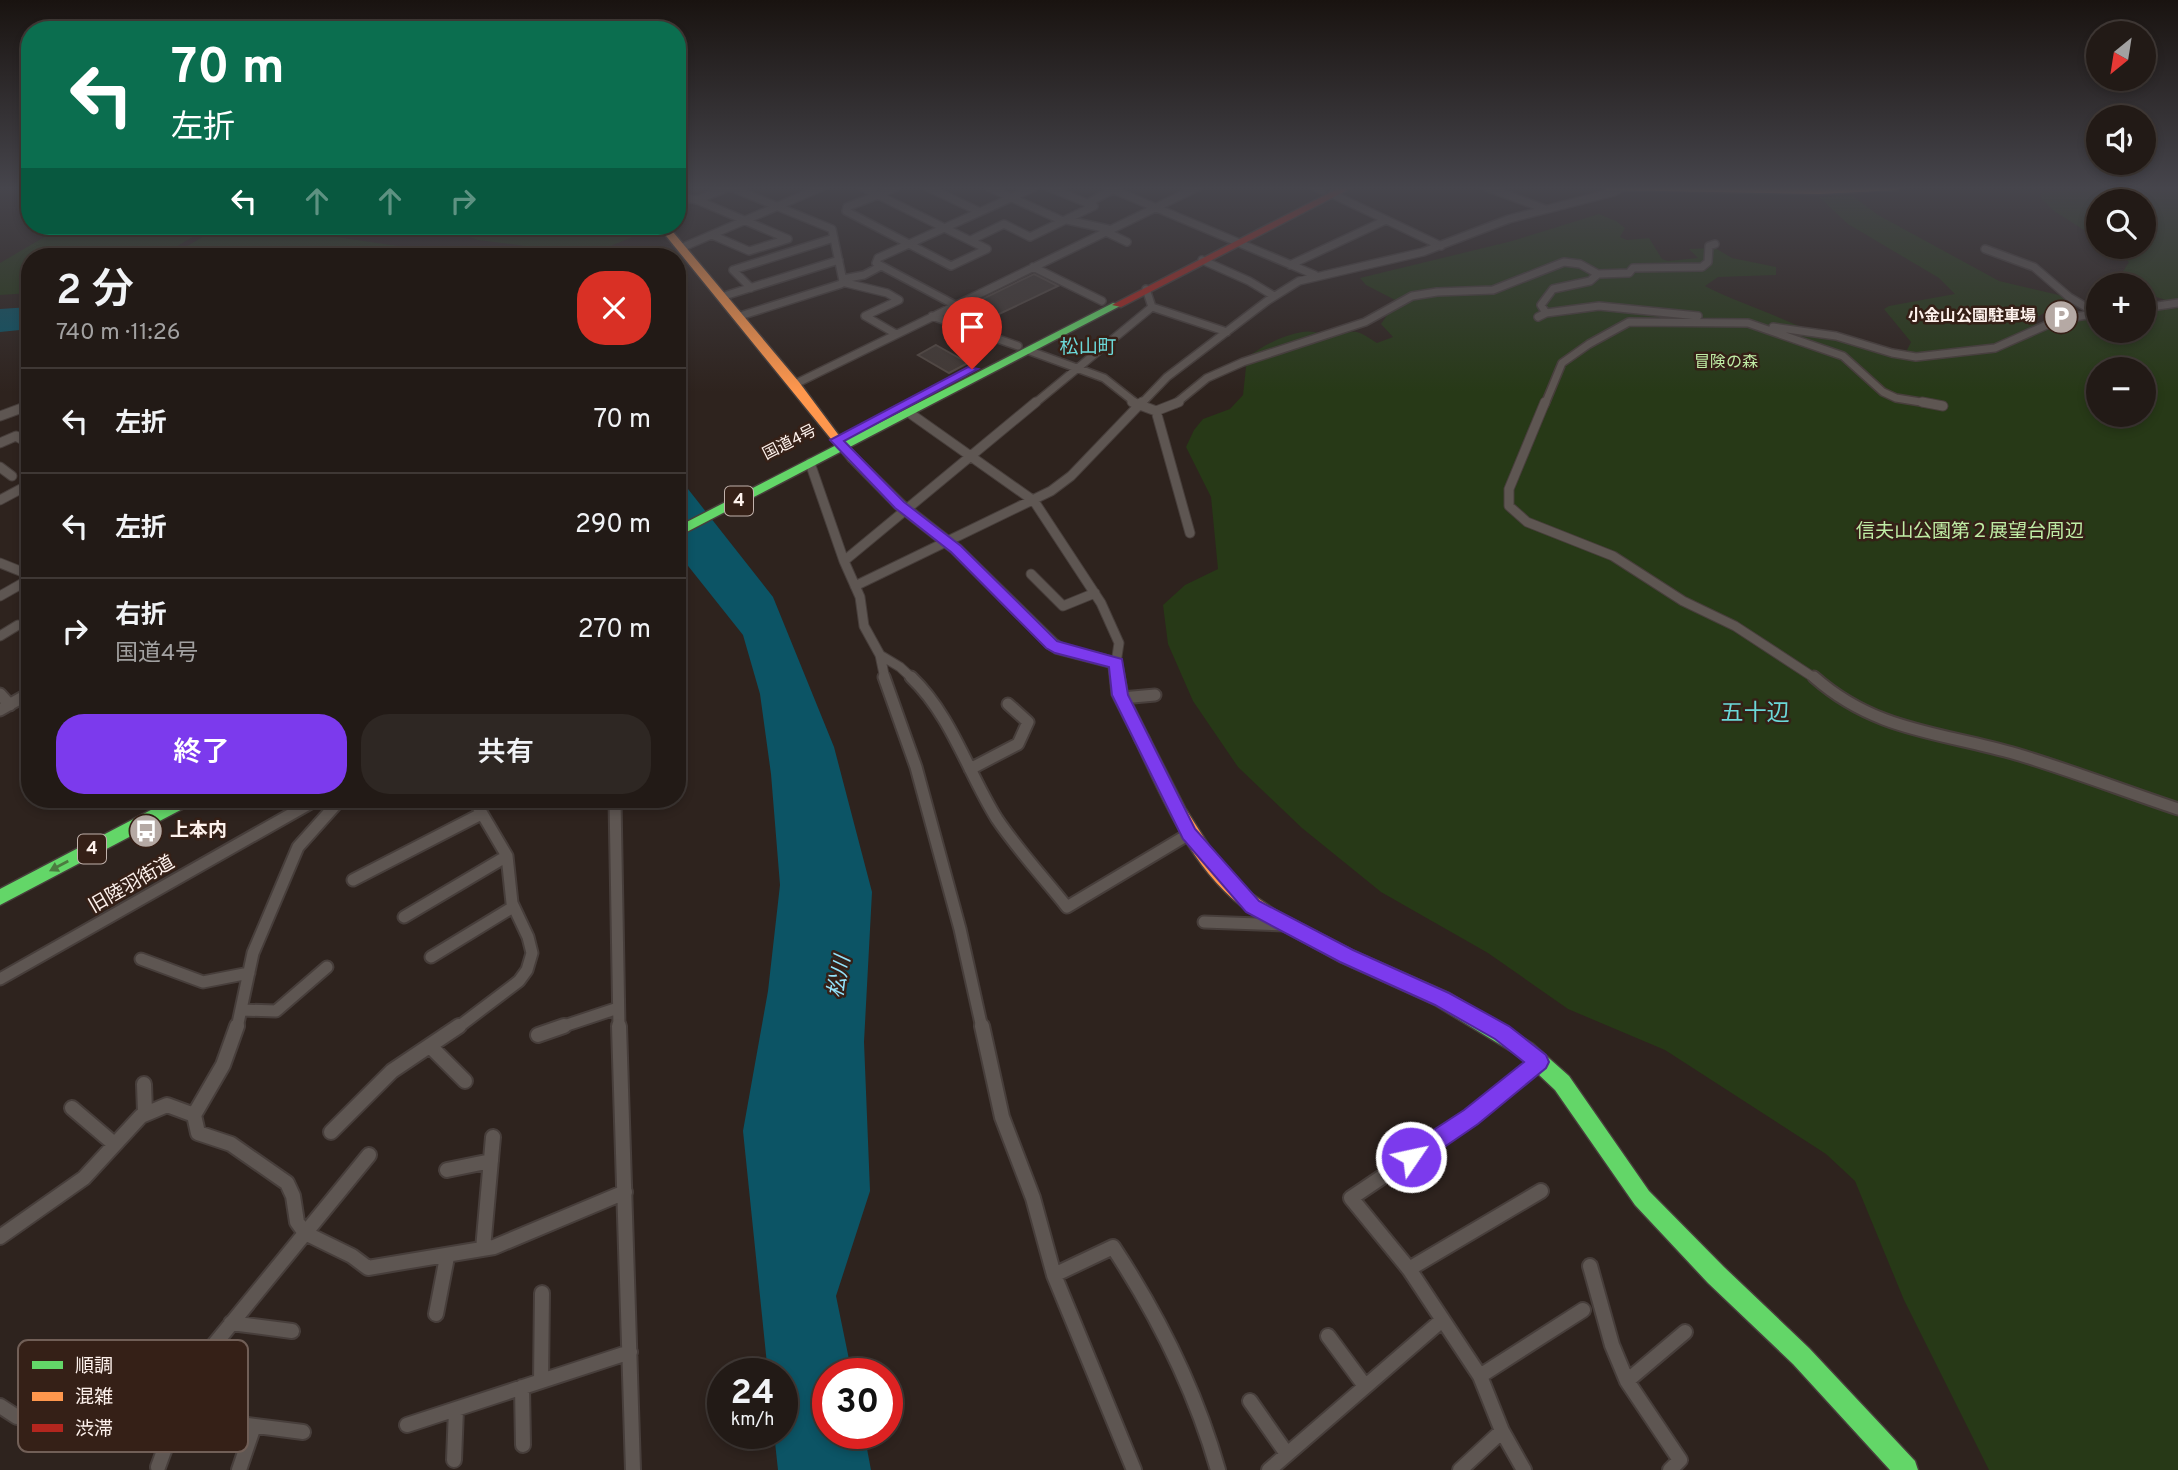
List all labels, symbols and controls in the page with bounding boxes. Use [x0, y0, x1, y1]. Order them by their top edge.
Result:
north arrow [2086, 21, 2156, 91]
map controls [2086, 21, 2156, 427]
text: 70 m [171, 39, 285, 101]
icon: left [56, 49, 147, 140]
button: sound [2086, 105, 2156, 175]
text: 左折 [171, 109, 235, 149]
icon: left [225, 182, 263, 220]
icon: ahead [298, 182, 336, 220]
icon: ahead [371, 182, 409, 220]
icon: right [444, 182, 482, 220]
button: search [2086, 189, 2156, 259]
text: 2 分 [56, 266, 134, 319]
button: close [577, 271, 651, 345]
button: + [2086, 273, 2156, 343]
pin [942, 297, 1002, 369]
parking icon: 小金山公園駐車場 [2042, 298, 2080, 336]
place label: 小金山公園駐車場 [1908, 307, 2036, 327]
icon: arrive [953, 308, 991, 346]
text: 740 m · 11:26 [56, 319, 181, 348]
district label: 松山町 [1059, 336, 1117, 360]
park label: 冒険の森 [1694, 353, 1758, 373]
button: − [2086, 357, 2156, 427]
icon: left [56, 402, 94, 440]
text: 70 m [593, 404, 651, 437]
text: 左折 [115, 408, 167, 441]
street label: 国道4号 [760, 421, 820, 465]
road number: 4 [725, 486, 753, 516]
icon: left [56, 507, 94, 545]
text: 290 m [575, 509, 651, 542]
text: 左折 [115, 513, 167, 546]
park label: 信夫山公園第２展望台周辺 [1856, 520, 2084, 544]
text: 右折 [115, 600, 167, 633]
icon: right [56, 612, 94, 650]
text: 270 m [578, 614, 651, 647]
text: 国道4号 [115, 640, 198, 669]
district label: 五十辺 [1721, 700, 1790, 729]
button: 終了 [56, 714, 347, 794]
button: 共有 [361, 714, 651, 794]
bus stop icon: 上本内 [127, 812, 165, 850]
place label: 上本内 [170, 819, 227, 843]
road number: 4 [78, 834, 106, 864]
street label: 旧陸羽街道 [85, 851, 179, 919]
one-way arrow [49, 860, 69, 872]
water label: 松川 [823, 952, 858, 1000]
position arrow [1374, 1120, 1448, 1194]
legend [18, 1340, 248, 1452]
text: 順調 [75, 1355, 113, 1379]
speed limit sign: 30 [812, 1358, 903, 1449]
text: 24 [731, 1372, 774, 1416]
text: 混雑 [75, 1386, 113, 1410]
text: km/h [731, 1409, 774, 1432]
text: 渋滞 [75, 1418, 113, 1442]

